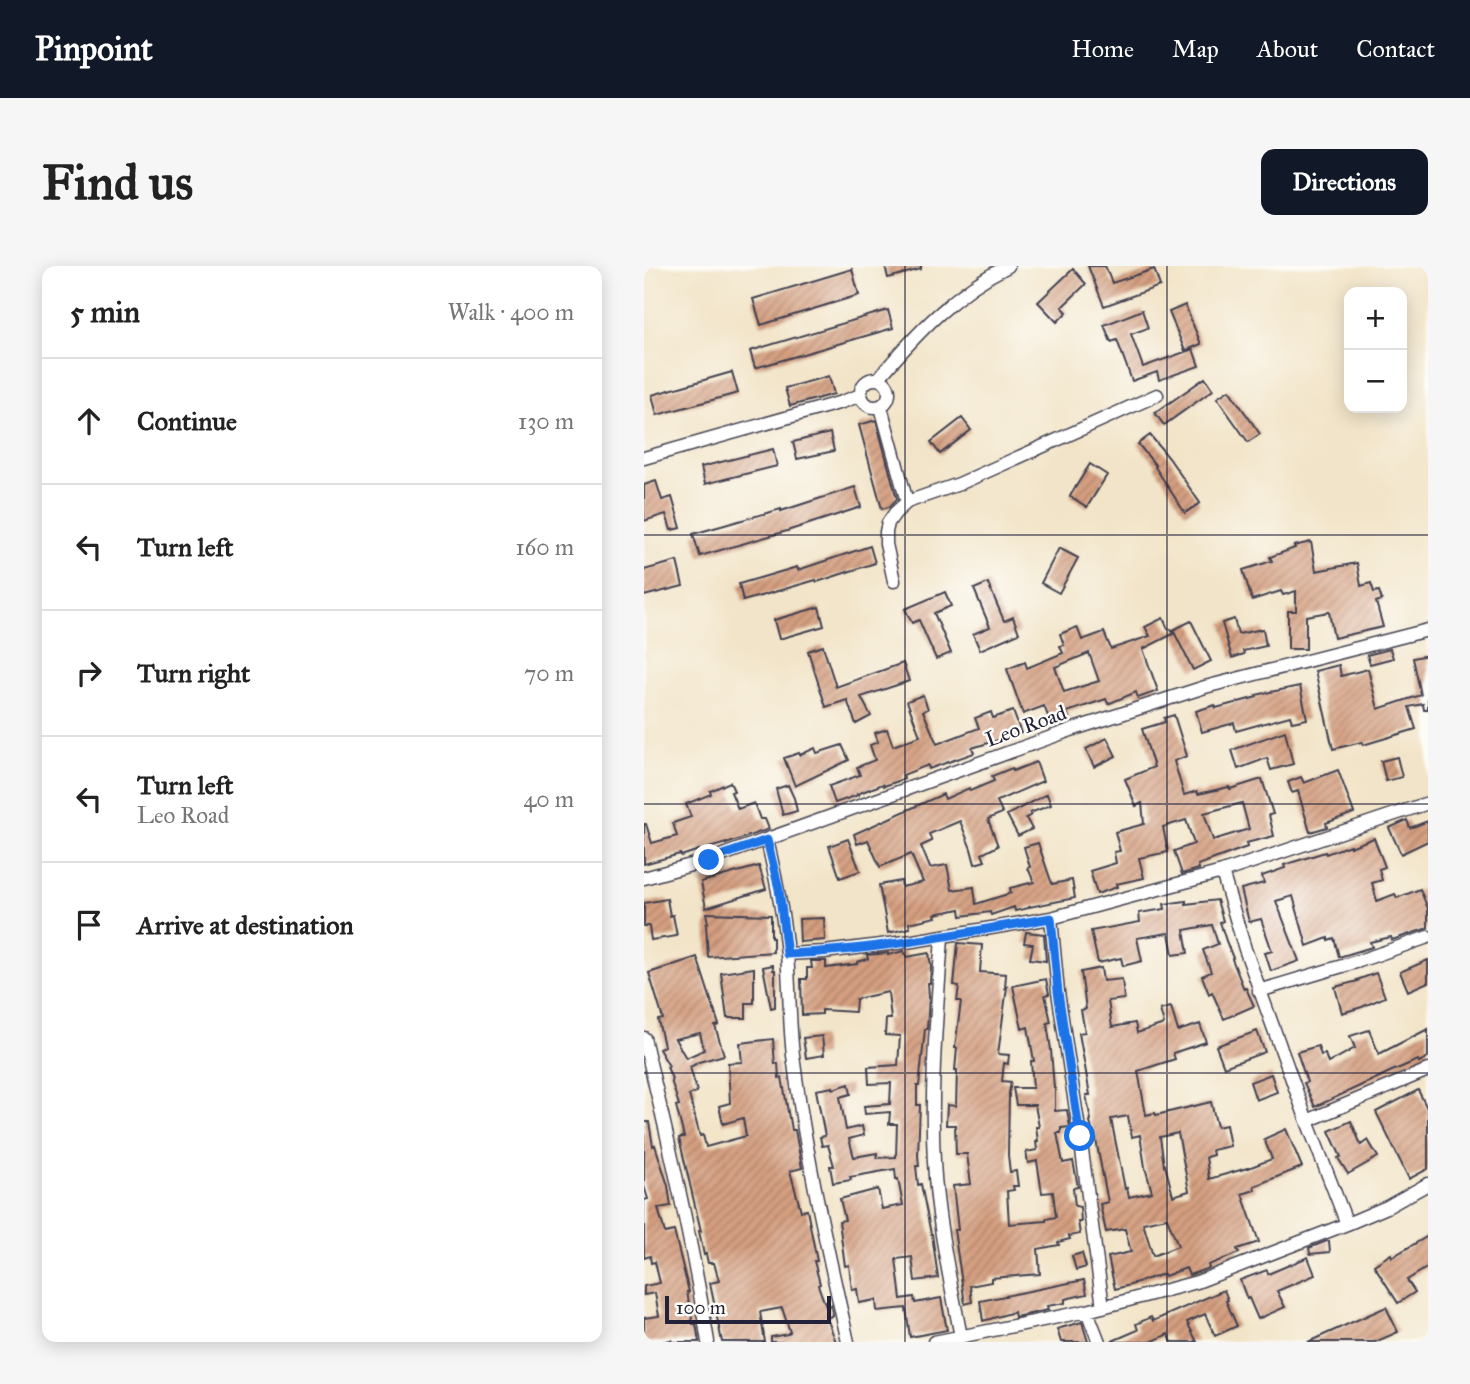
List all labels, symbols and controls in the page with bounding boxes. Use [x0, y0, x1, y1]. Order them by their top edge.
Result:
text: Pinpoint [35, 29, 153, 69]
text: Home [1071, 34, 1134, 64]
text: Map [1172, 34, 1219, 64]
text: About [1257, 34, 1318, 64]
text: Contact [1356, 34, 1435, 64]
button: Directions [1261, 149, 1428, 215]
text: Find us [42, 153, 193, 212]
map controls [1344, 287, 1407, 413]
button: + [1344, 287, 1407, 350]
text: 5 min [70, 294, 140, 330]
text: Walk · 400 m [448, 298, 574, 326]
button: − [1344, 350, 1407, 413]
icon: ahead [70, 402, 108, 440]
text: Continue [137, 405, 237, 437]
text: 130 m [518, 407, 574, 435]
icon: left [70, 528, 108, 566]
text: Turn left [137, 531, 233, 563]
text: 160 m [516, 533, 574, 561]
icon: right [70, 654, 108, 692]
text: Turn right [137, 657, 250, 689]
text: 70 m [524, 659, 574, 687]
street label: Leo Road [982, 699, 1070, 753]
text: Turn left [137, 769, 233, 801]
icon: left [70, 780, 108, 818]
text: 40 m [524, 785, 574, 813]
text: Leo Road [137, 801, 229, 829]
route end [693, 844, 724, 875]
icon: arrive [70, 906, 108, 944]
text: Arrive at destination [137, 909, 354, 941]
route start [1064, 1120, 1095, 1151]
scale bar [665, 1293, 831, 1325]
text: 100 m [676, 1296, 726, 1319]

